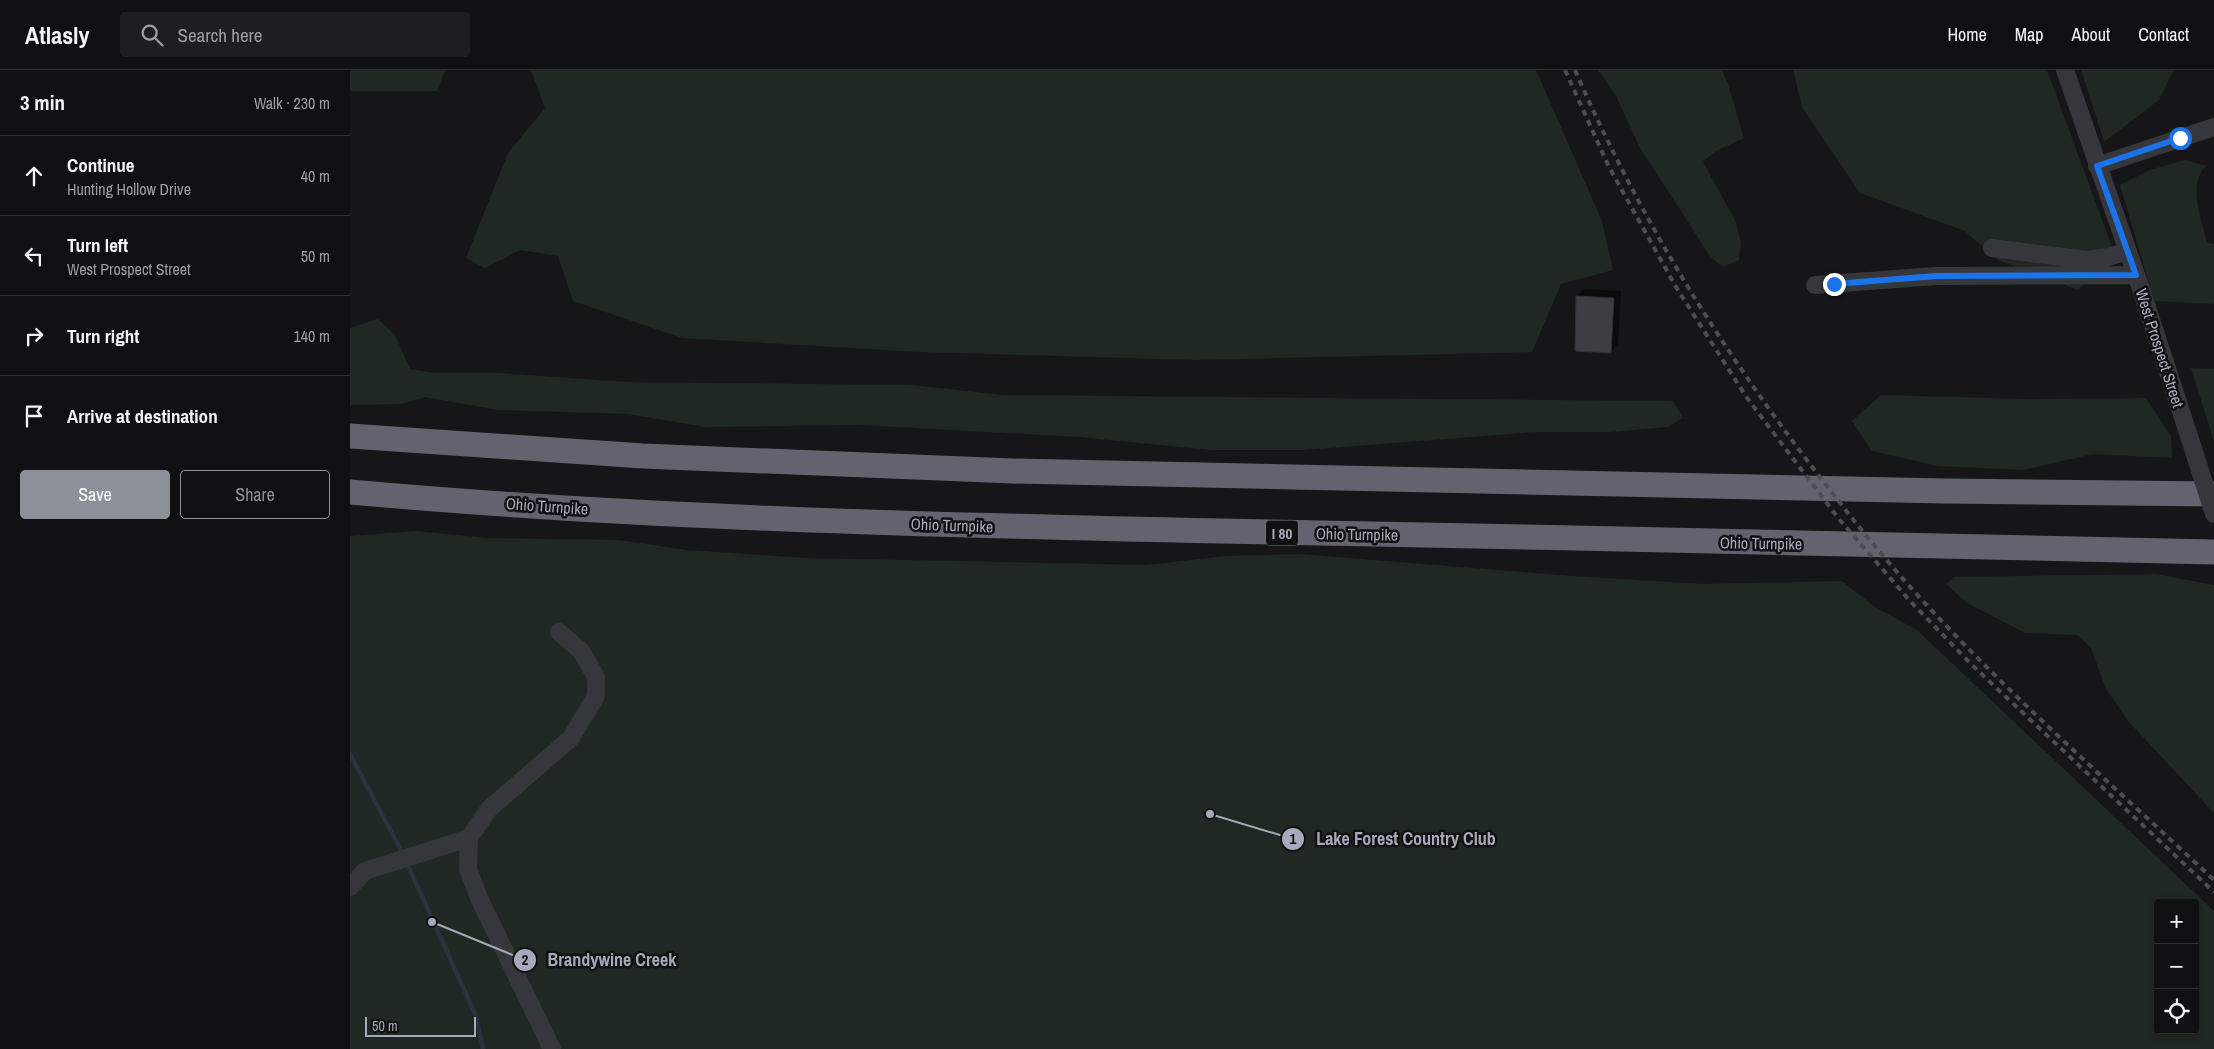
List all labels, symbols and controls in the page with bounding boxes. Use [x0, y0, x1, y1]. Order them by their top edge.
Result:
search box [120, 12, 470, 57]
text: Atlasly [25, 19, 90, 51]
icon: search [138, 21, 166, 49]
text: Search here [178, 22, 262, 48]
text: Home [1947, 22, 1987, 47]
text: Map [2015, 22, 2044, 47]
text: About [2072, 22, 2110, 47]
text: Contact [2138, 22, 2189, 47]
text: 3 min [20, 88, 65, 117]
text: Walk · 230 m [254, 92, 330, 114]
route start [2169, 127, 2192, 150]
text: Continue [67, 152, 135, 178]
icon: ahead [20, 162, 48, 190]
text: 40 m [301, 165, 330, 187]
text: Hunting Hollow Drive [67, 178, 191, 200]
text: Turn left [67, 232, 128, 258]
icon: left [20, 242, 48, 270]
text: 50 m [301, 245, 330, 267]
text: West Prospect Street [67, 258, 191, 280]
route end [1823, 273, 1846, 296]
street label: West Prospect Street [2130, 286, 2190, 411]
icon: right [20, 322, 48, 350]
text: Turn right [67, 323, 139, 349]
text: 140 m [294, 325, 330, 347]
icon: arrive [20, 402, 48, 430]
text: Arrive at destination [67, 403, 218, 429]
button: Save [20, 470, 170, 519]
button: Share [180, 470, 330, 519]
street label: Ohio Turnpike [505, 492, 589, 520]
street label: Ohio Turnpike [910, 513, 994, 537]
road number: I 80 [1266, 520, 1298, 546]
street label: Ohio Turnpike [1316, 522, 1398, 546]
street label: Ohio Turnpike [1720, 531, 1802, 555]
callout: Lake Forest Country Club [1281, 822, 1506, 855]
text: Lake Forest Country Club [1316, 826, 1496, 851]
text: 1 [1290, 828, 1297, 849]
map controls [2154, 899, 2199, 1034]
button: + [2154, 899, 2199, 944]
callout: Brandywine Creek [513, 943, 687, 976]
button: − [2154, 944, 2199, 989]
text: Brandywine Creek [548, 947, 677, 972]
text: 2 [522, 949, 529, 970]
button: locate [2154, 989, 2199, 1034]
scale bar [365, 1014, 476, 1037]
text: 50 m [372, 1017, 398, 1035]

